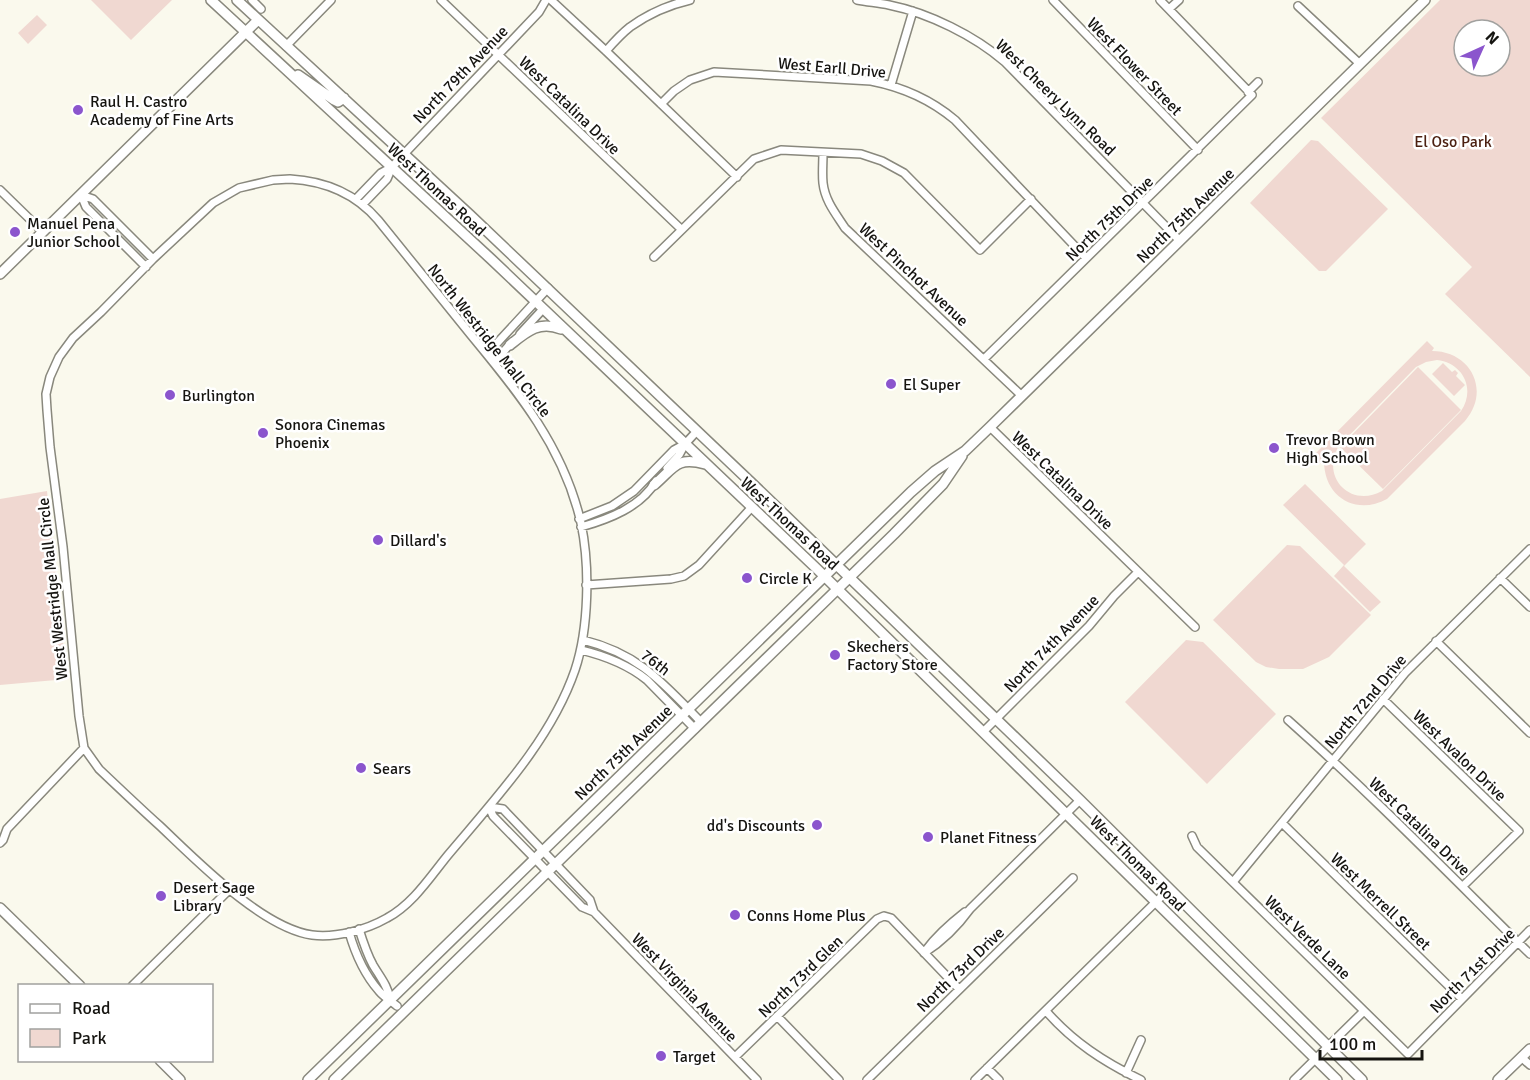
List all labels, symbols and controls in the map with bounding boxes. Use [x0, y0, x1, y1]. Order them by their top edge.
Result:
street label: West Flower Street [1082, 13, 1186, 120]
north arrow [1452, 18, 1512, 78]
street label: North 79th Avenue [409, 22, 513, 128]
text: N [1481, 27, 1503, 49]
street label: West Cheery Lynn Road [991, 35, 1119, 160]
street label: West Catalina Drive [514, 52, 624, 159]
street label: West Earll Drive [777, 53, 887, 83]
place label: Raul H. Castro Academy of Fine Arts [90, 92, 234, 130]
marker: Raul H. Castro Academy of Fine Arts [71, 103, 85, 117]
park label: El Oso Park [1414, 132, 1492, 152]
street label: West Thomas Road [383, 139, 490, 241]
street label: North 75th Avenue [1133, 164, 1239, 268]
street label: North 75th Drive [1062, 172, 1158, 266]
place label: Manuel Pena Junior School [27, 214, 121, 252]
street label: West Pinchot Avenue [854, 219, 972, 331]
marker: Manuel Pena Junior School [8, 225, 22, 239]
street label: North Westridge Mall Circle [423, 260, 555, 421]
place label: El Super [903, 375, 960, 395]
marker: El Super [884, 377, 898, 391]
place label: Burlington [182, 386, 255, 406]
marker: Burlington [163, 388, 177, 402]
place label: Sonora Cinemas Phoenix [275, 415, 385, 453]
marker: Sonora Cinemas Phoenix [256, 426, 270, 440]
street label: West Catalina Drive [1007, 427, 1117, 534]
place label: Trevor Brown High School [1286, 430, 1375, 468]
marker: Trevor Brown High School [1267, 441, 1281, 455]
street label: West Thomas Road [736, 473, 843, 575]
street label: West Westridge Mall Circle [33, 497, 73, 681]
place label: Dillard's [390, 531, 447, 551]
marker: Dillard's [371, 533, 385, 547]
place label: Circle K [759, 569, 812, 589]
marker: Circle K [740, 571, 754, 585]
street label: North 74th Avenue [1000, 591, 1104, 697]
place label: Skechers Factory Store [847, 637, 938, 675]
street label: 76th [637, 645, 674, 680]
marker: Skechers Factory Store [828, 648, 842, 662]
street label: North 72nd Drive [1320, 650, 1411, 753]
street label: North 75th Avenue [571, 701, 677, 805]
street label: West Avalon Drive [1408, 706, 1510, 806]
place label: Sears [373, 759, 411, 779]
marker: Sears [354, 761, 368, 775]
street label: West Catalina Drive [1364, 773, 1474, 880]
street label: West Thomas Road [1085, 812, 1189, 916]
place label: dd's Discounts [707, 816, 805, 836]
marker: dd's Discounts [810, 818, 824, 832]
place label: Planet Fitness [940, 828, 1037, 848]
marker: Planet Fitness [921, 830, 935, 844]
street label: West Merrell Street [1326, 849, 1435, 955]
place label: Desert Sage Library [173, 878, 255, 916]
marker: Desert Sage Library [154, 889, 168, 903]
street label: West Verde Lane [1260, 892, 1355, 984]
place label: Conns Home Plus [747, 906, 866, 926]
marker: Conns Home Plus [728, 908, 742, 922]
street label: North 73rd Drive [913, 923, 1009, 1017]
street label: North 71st Drive [1426, 924, 1520, 1018]
street label: West Virginia Avenue [627, 929, 741, 1046]
street label: North 73rd Glen [754, 931, 847, 1022]
legend [18, 984, 213, 1062]
text: Road [72, 997, 111, 1019]
scale bar [1320, 1023, 1422, 1061]
text: Park [72, 1027, 107, 1049]
text: 100 m [1329, 1033, 1376, 1055]
place label: Target [673, 1047, 716, 1067]
marker: Target [654, 1049, 668, 1063]

